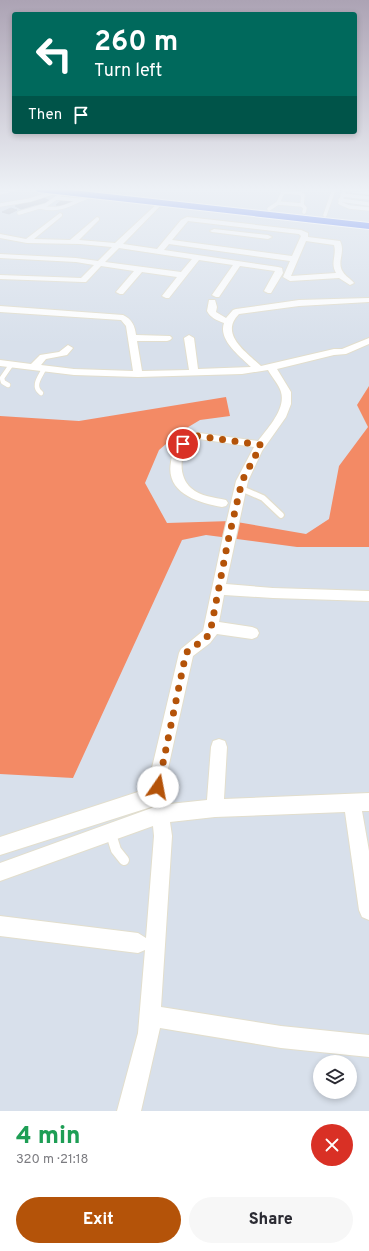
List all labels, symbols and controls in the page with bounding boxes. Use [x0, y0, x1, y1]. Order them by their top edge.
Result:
text: 260 m [94, 25, 178, 61]
icon: left [28, 28, 80, 80]
text: Turn left [94, 60, 162, 83]
icon: arrive [70, 104, 92, 126]
text: Then [28, 106, 62, 125]
pin [166, 427, 200, 461]
icon: arrive [172, 433, 194, 455]
position arrow [137, 766, 179, 808]
map controls [313, 1055, 357, 1099]
button: layers [313, 1055, 357, 1099]
text: 4 min [16, 1122, 80, 1152]
button: close [311, 1124, 353, 1166]
text: 320 m · 21:18 [16, 1152, 89, 1168]
button: Exit [16, 1197, 181, 1243]
button: Share [189, 1197, 353, 1243]

